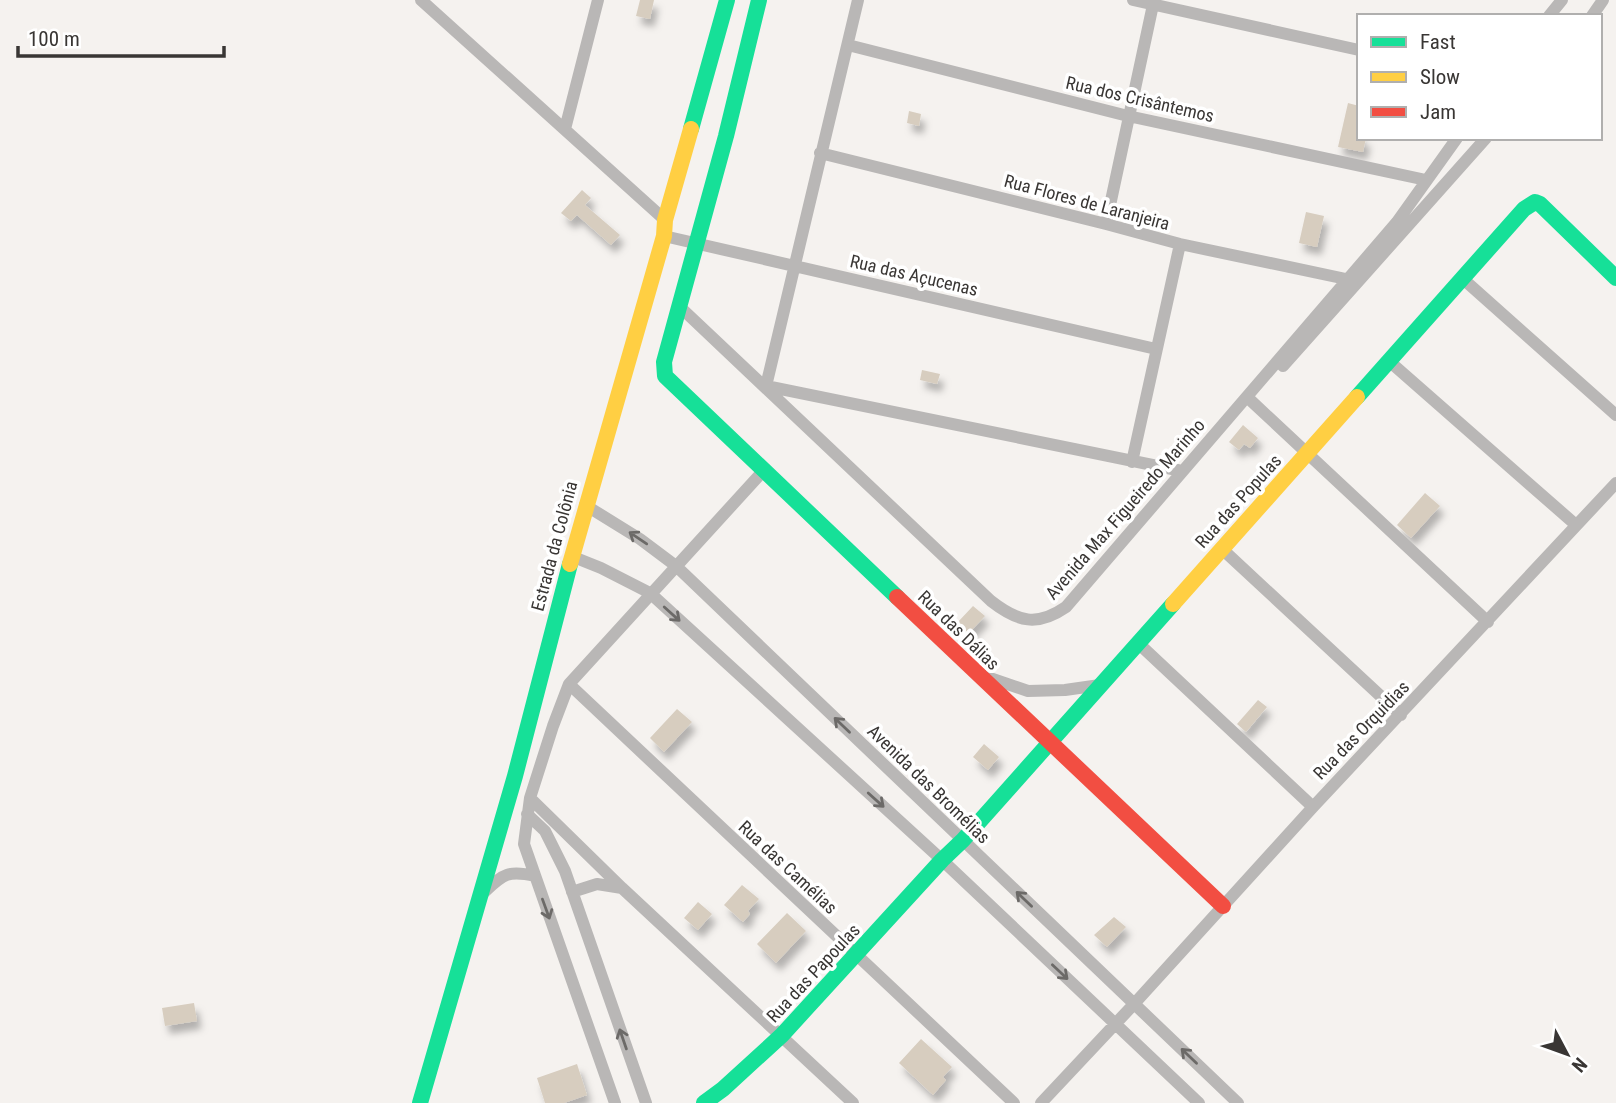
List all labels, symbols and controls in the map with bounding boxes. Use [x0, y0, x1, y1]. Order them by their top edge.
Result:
scale bar [18, 14, 224, 58]
legend [1357, 14, 1602, 140]
text: 100 m [28, 27, 80, 51]
text: Fast [1420, 30, 1456, 54]
text: Slow [1420, 65, 1460, 89]
street label: Rua dos Crisântemos [1064, 72, 1216, 126]
text: Jam [1420, 100, 1456, 124]
street label: Rua Flores de Laranjeira [1002, 170, 1172, 234]
street label: Rua das Açucenas [848, 250, 980, 300]
street label: Avenida Max Figueiredo Marinho [1041, 415, 1209, 603]
street label: Rua das Populas [1191, 450, 1285, 552]
street label: Estrada da Colônia [527, 479, 581, 613]
one-way arrow [629, 531, 648, 545]
street label: Rua das Dálias [914, 586, 1004, 674]
one-way arrow [663, 605, 680, 622]
street label: Rua das Orquidias [1309, 676, 1413, 784]
one-way arrow [834, 716, 851, 733]
street label: Avenida das Bromélias [864, 720, 994, 848]
one-way arrow [867, 792, 885, 808]
street label: Rua das Camélias [734, 816, 842, 918]
one-way arrow [1016, 890, 1033, 907]
one-way arrow [541, 897, 553, 919]
street label: Rua das Papoulas [762, 919, 864, 1027]
one-way arrow [1051, 964, 1069, 980]
north arrow [1532, 1019, 1602, 1089]
one-way arrow [616, 1028, 628, 1050]
one-way arrow [1180, 1047, 1197, 1064]
text: N [1567, 1053, 1592, 1077]

